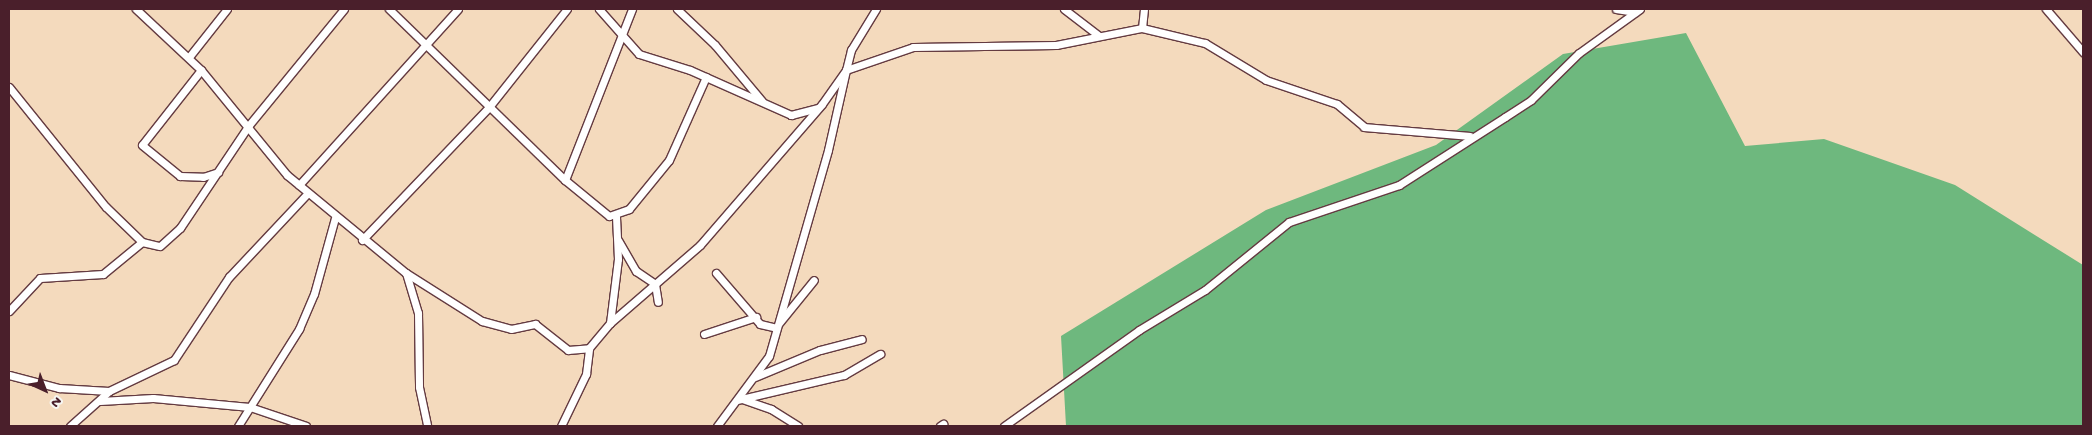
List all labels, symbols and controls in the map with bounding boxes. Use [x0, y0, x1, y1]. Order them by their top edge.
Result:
north arrow [20, 365, 70, 415]
text: N [46, 392, 65, 411]

